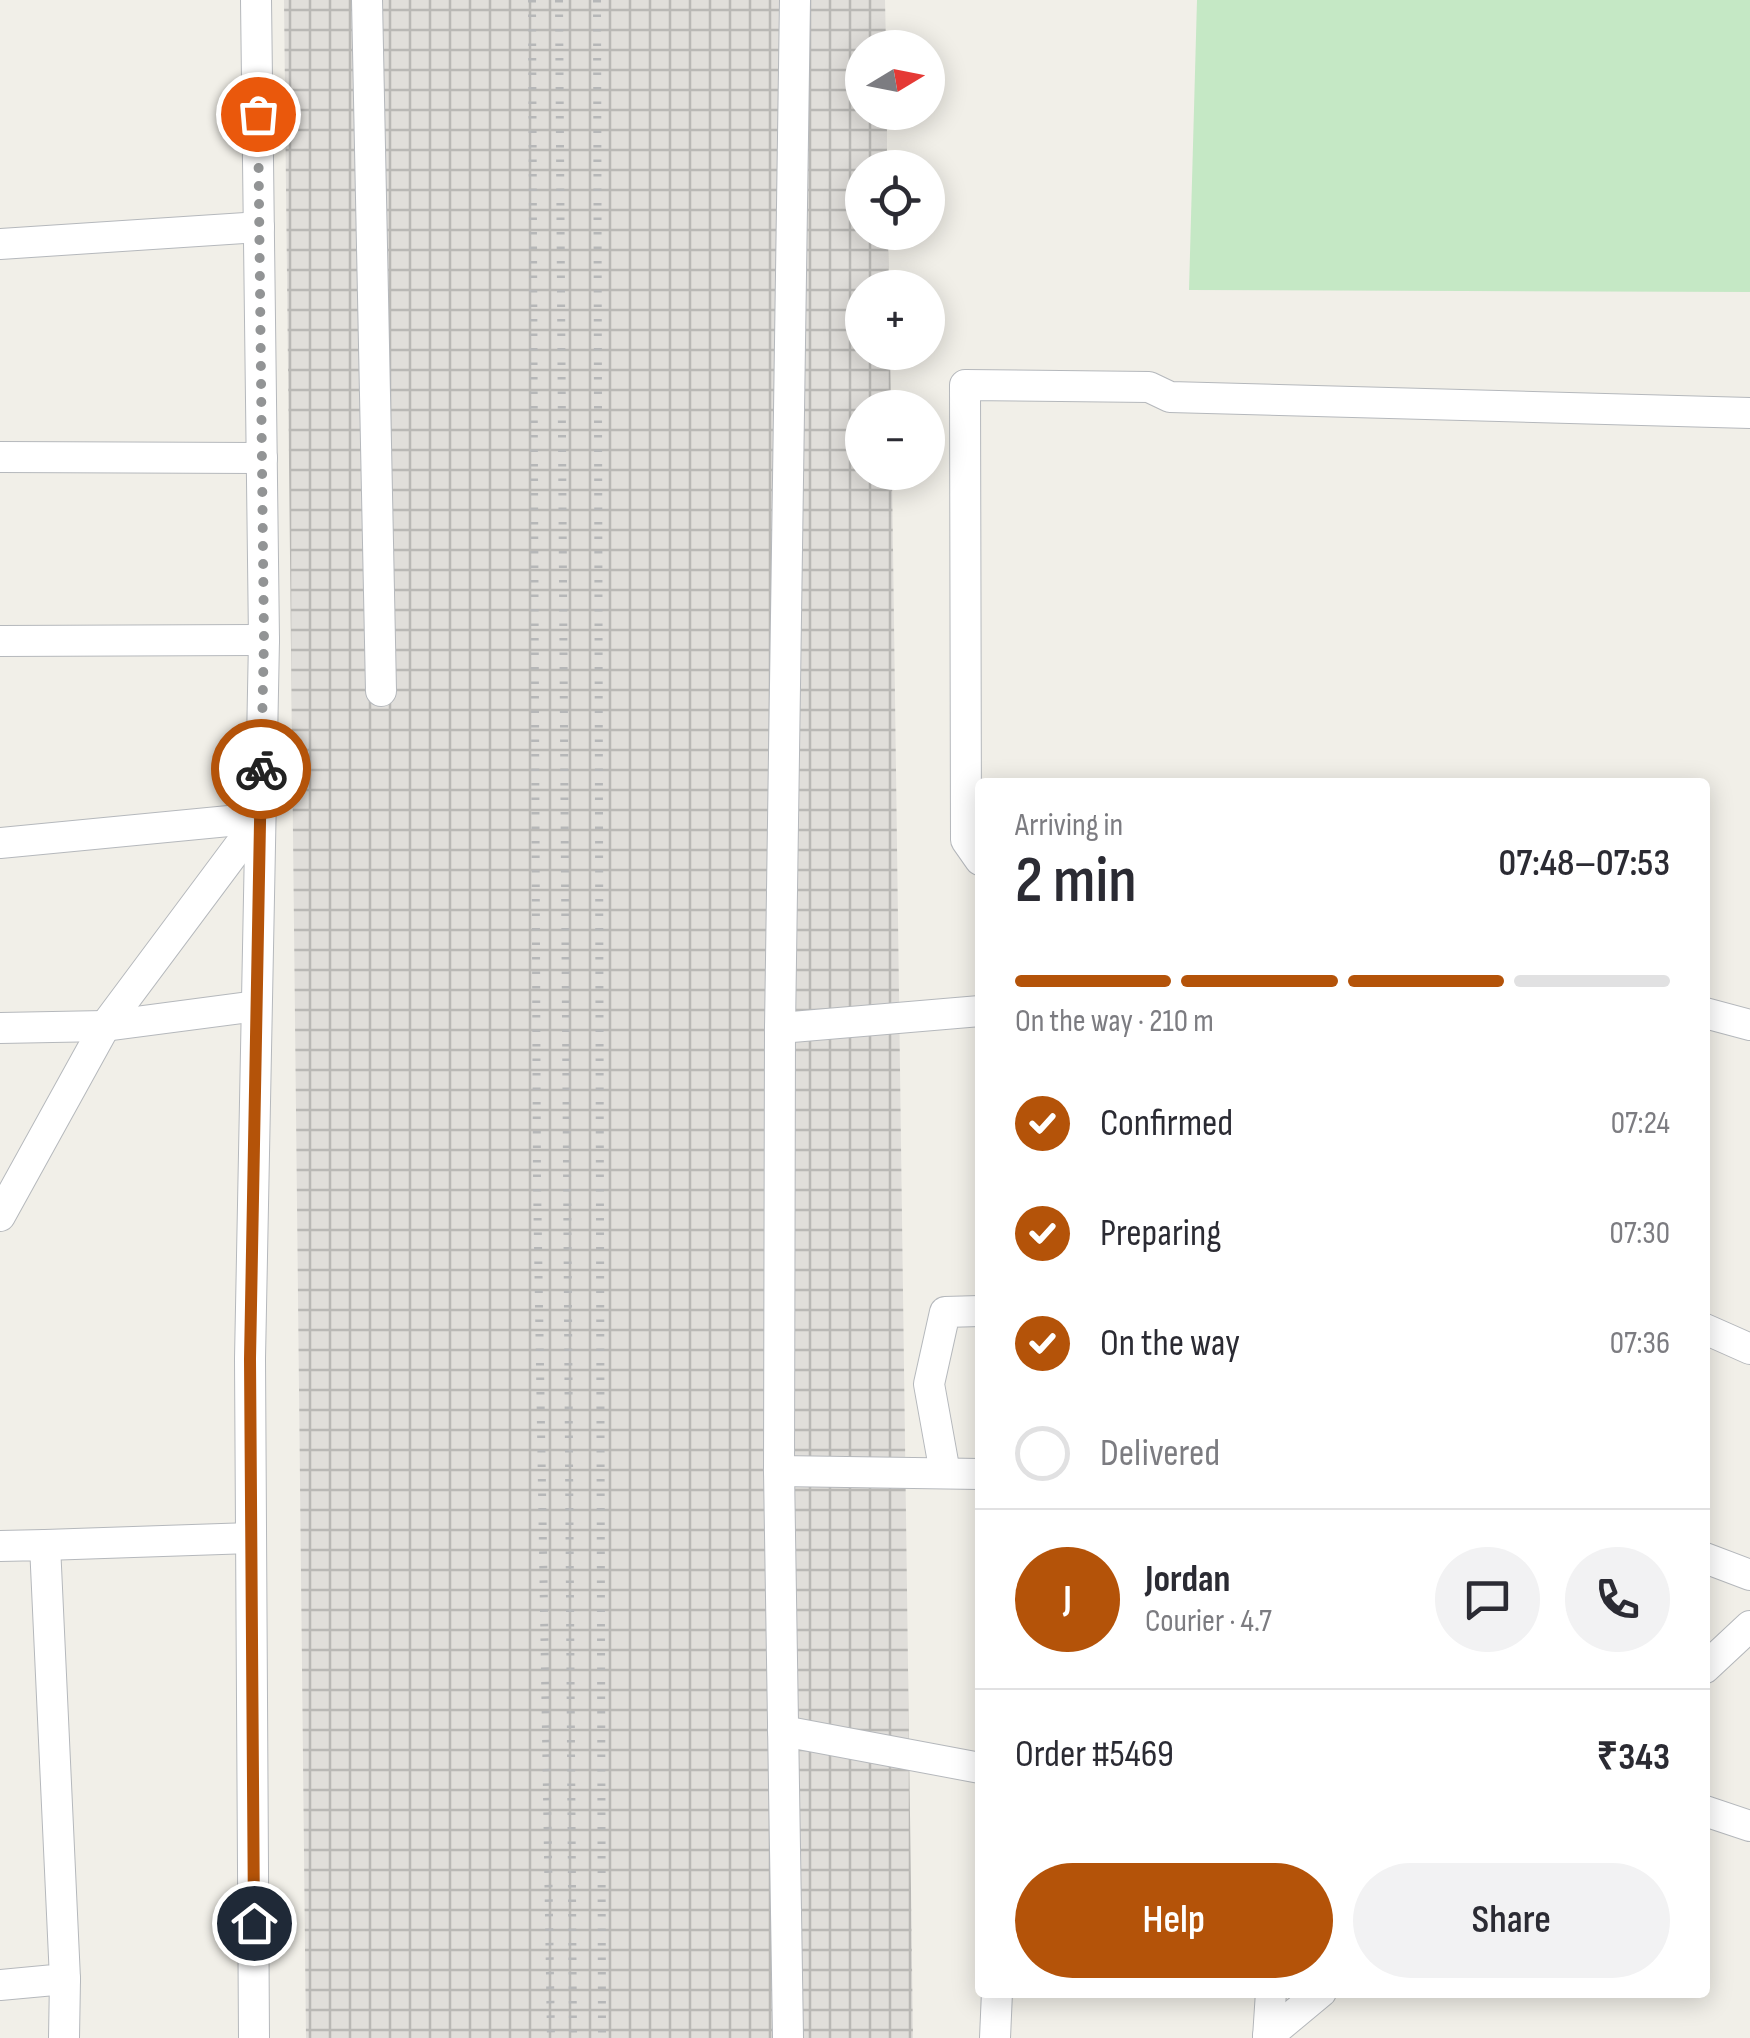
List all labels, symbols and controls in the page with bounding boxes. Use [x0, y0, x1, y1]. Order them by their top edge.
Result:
north arrow [845, 30, 945, 130]
map controls [845, 30, 945, 490]
pin [216, 72, 301, 157]
icon: bag [231, 87, 286, 142]
button: locate [845, 150, 945, 250]
button: + [845, 270, 945, 370]
button: − [845, 390, 945, 490]
courier [211, 719, 311, 819]
icon: bike [234, 742, 289, 797]
text: Arriving in [1015, 806, 1123, 845]
text: 07:48–07:53 [1499, 841, 1670, 886]
text: 2 min [1015, 843, 1137, 921]
text: On the way · 210 m [1015, 1002, 1214, 1041]
icon: check [1015, 1096, 1070, 1151]
text: Confirmed [1100, 1101, 1233, 1146]
text: 07:24 [1611, 1104, 1670, 1143]
icon: check [1015, 1206, 1070, 1261]
text: Preparing [1100, 1211, 1221, 1256]
text: 07:30 [1609, 1214, 1670, 1253]
icon: check [1015, 1316, 1070, 1371]
text: On the way [1100, 1321, 1240, 1366]
text: 07:36 [1610, 1324, 1670, 1363]
text: Delivered [1100, 1431, 1220, 1476]
button: chat [1435, 1547, 1540, 1652]
button: phone [1565, 1547, 1670, 1652]
text: Jordan [1145, 1557, 1230, 1602]
text: J [1063, 1577, 1072, 1622]
text: Courier · 4.7 [1145, 1602, 1272, 1641]
text: Order #5469 [1015, 1732, 1174, 1777]
text: ₹343 [1596, 1735, 1670, 1780]
button: Help [1015, 1863, 1333, 1978]
button: Share [1353, 1863, 1670, 1978]
pin [212, 1881, 297, 1966]
icon: home [227, 1896, 282, 1951]

